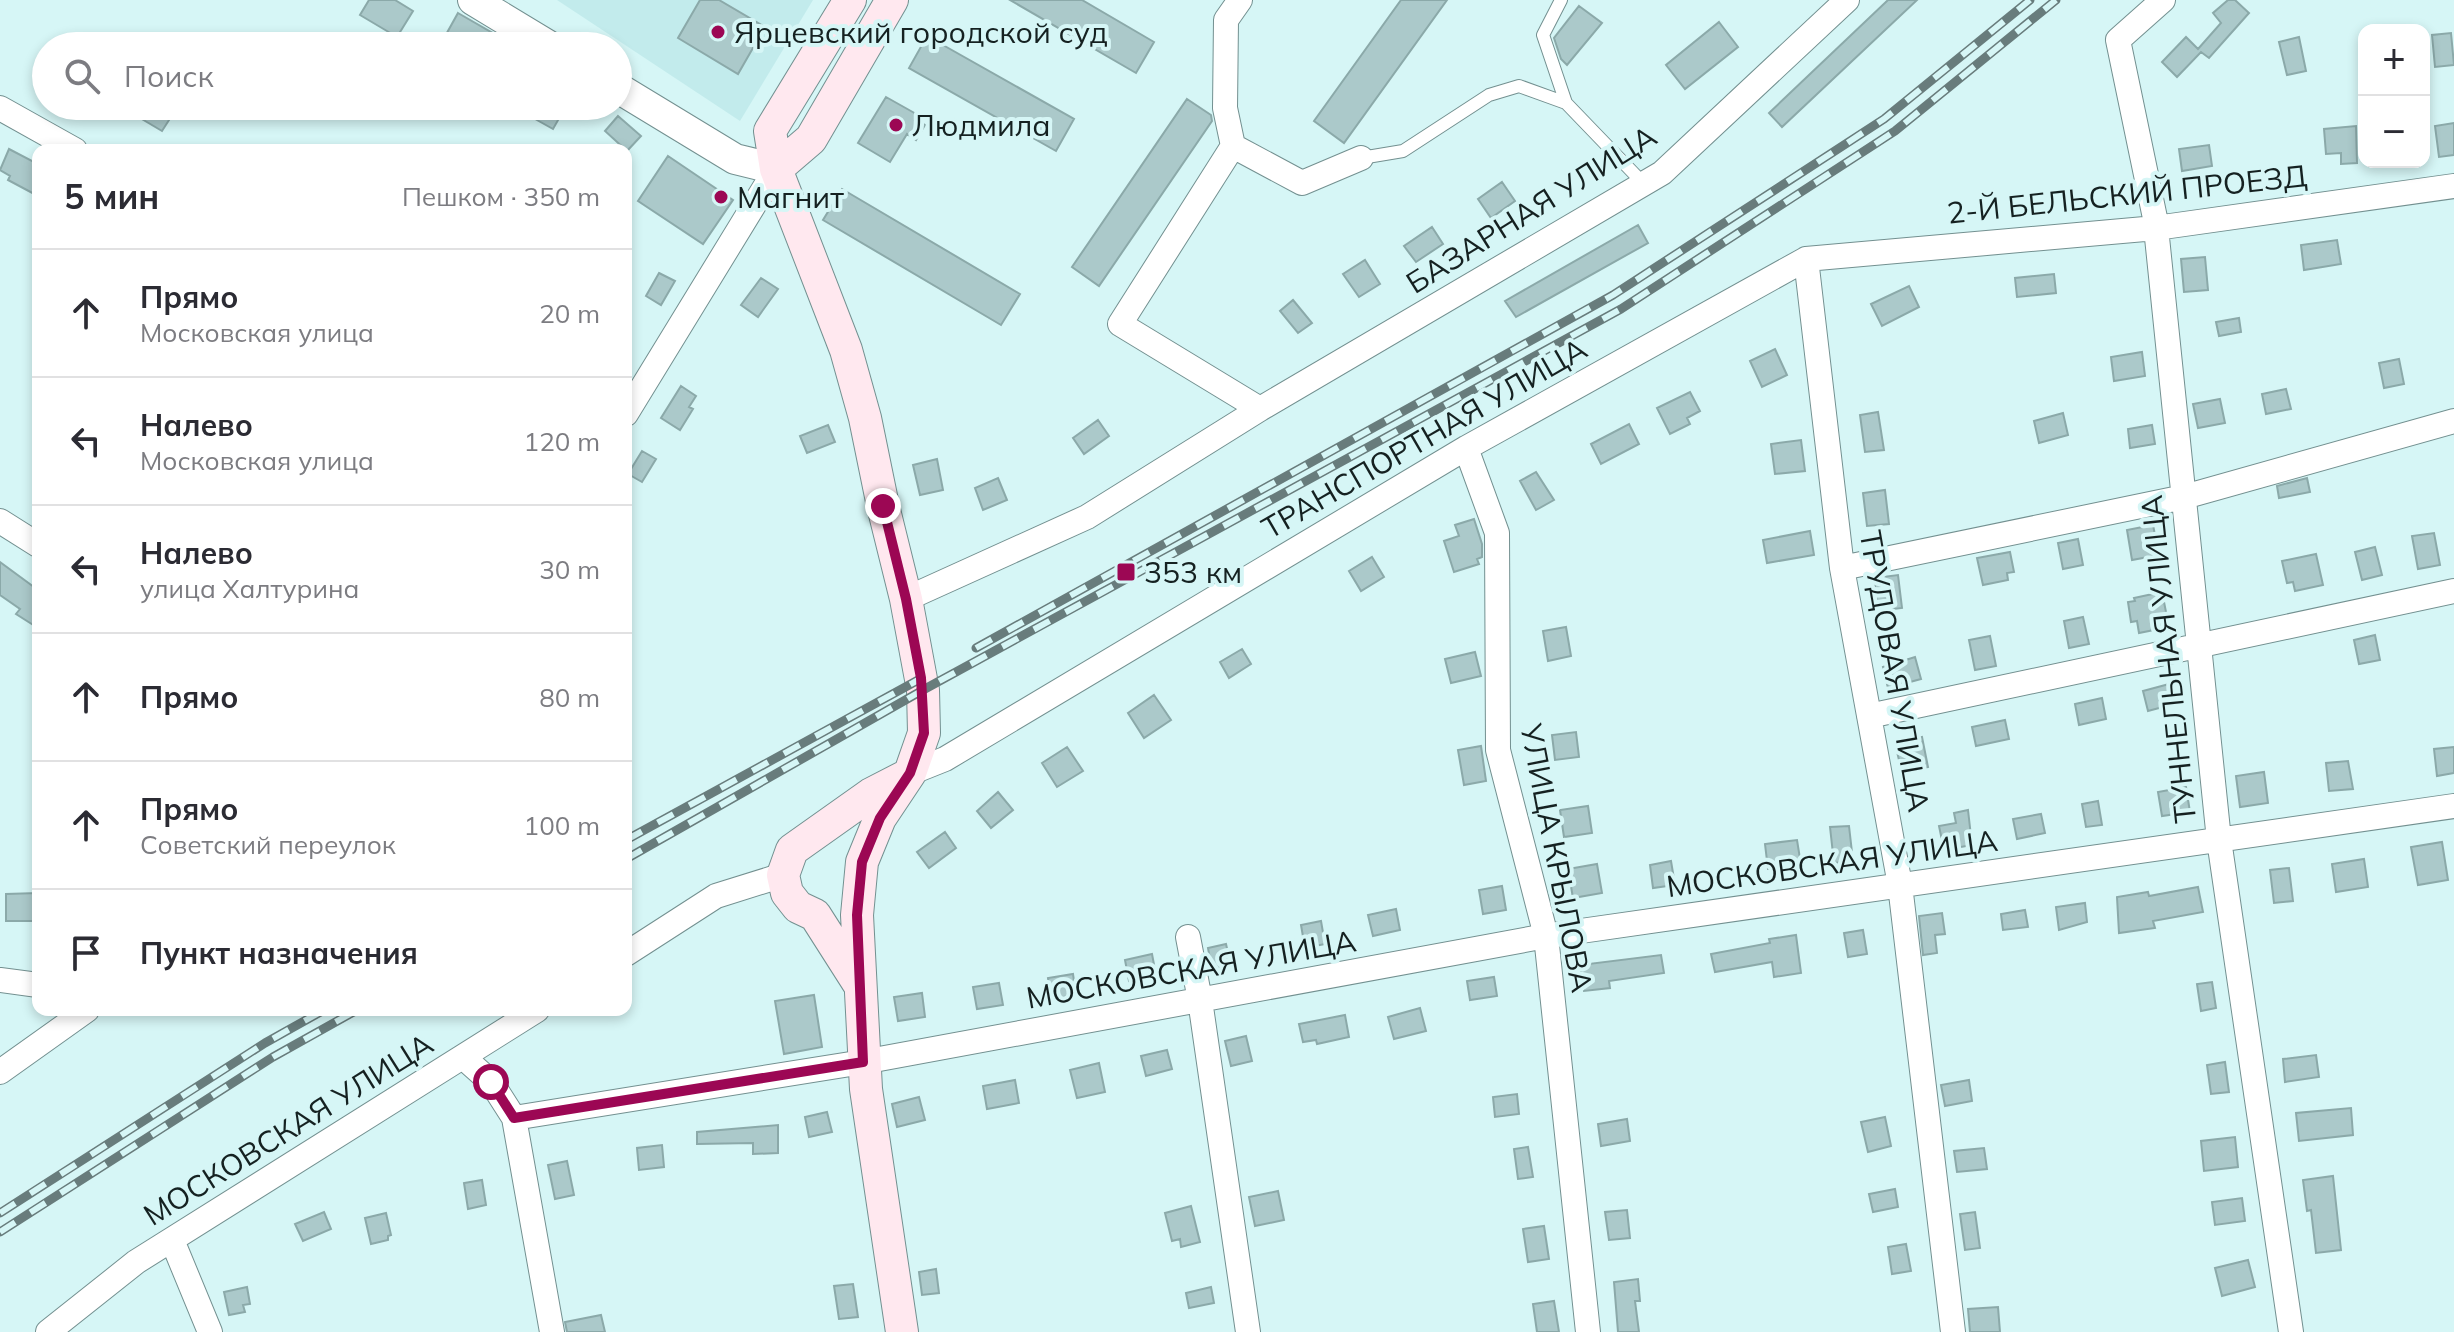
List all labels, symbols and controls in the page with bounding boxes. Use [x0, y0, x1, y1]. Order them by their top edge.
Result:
place label: Ярцевский городской суд [734, 13, 1108, 51]
marker: Ярцевский городской суд [709, 23, 727, 41]
map controls [2358, 24, 2430, 168]
button: + [2358, 24, 2430, 96]
search box [32, 32, 632, 120]
icon: search [60, 54, 104, 98]
text: Поиск [124, 57, 214, 95]
button: − [2358, 96, 2430, 168]
place label: Людмила [912, 106, 1051, 144]
marker: Людмила [887, 116, 905, 134]
street label: БАЗАРНАЯ УЛИЦА [1399, 117, 1663, 301]
street label: 2-Й БЕЛЬСКИЙ ПРОЕЗД [1945, 156, 2309, 232]
text: 5 мин [64, 175, 159, 218]
place label: Магнит [737, 178, 844, 216]
text: Пешком · 350 m [402, 180, 600, 213]
marker: Магнит [712, 188, 730, 206]
text: Прямо [140, 278, 238, 316]
icon: ahead [64, 291, 108, 335]
text: 20 m [539, 297, 600, 330]
text: Московская улица [140, 316, 374, 349]
street label: ТРАНСПОРТНАЯ УЛИЦА [1255, 329, 1593, 547]
text: Налево [140, 406, 253, 444]
icon: left [64, 419, 108, 463]
text: 120 m [524, 425, 600, 458]
text: Московская улица [140, 444, 374, 477]
route end [865, 488, 901, 524]
street label: ТУННЕЛЬНАЯ УЛИЦА [2132, 493, 2204, 825]
street label: ТРУДОВАЯ УЛИЦА [1852, 527, 1938, 815]
text: Налево [140, 534, 253, 572]
icon: left [64, 547, 108, 591]
text: 30 m [539, 553, 600, 586]
place label: 353 км [1144, 553, 1242, 591]
marker: 353 км [1115, 561, 1137, 583]
text: улица Халтурина [140, 572, 359, 605]
icon: ahead [64, 675, 108, 719]
text: Прямо [140, 678, 238, 716]
text: 80 m [539, 681, 600, 714]
street label: УЛИЦА КРЫЛОВА [1512, 720, 1602, 996]
text: Прямо [140, 790, 238, 828]
icon: ahead [64, 803, 108, 847]
text: 100 m [524, 809, 600, 842]
street label: МОСКОВСКАЯ УЛИЦА [1664, 821, 2000, 905]
text: Советский переулок [140, 828, 396, 861]
street label: МОСКОВСКАЯ УЛИЦА [1023, 921, 1359, 1017]
icon: arrive [64, 931, 108, 975]
text: Пункт назначения [140, 934, 418, 972]
street label: МОСКОВСКАЯ УЛИЦА [136, 1024, 440, 1234]
route start [473, 1064, 509, 1100]

